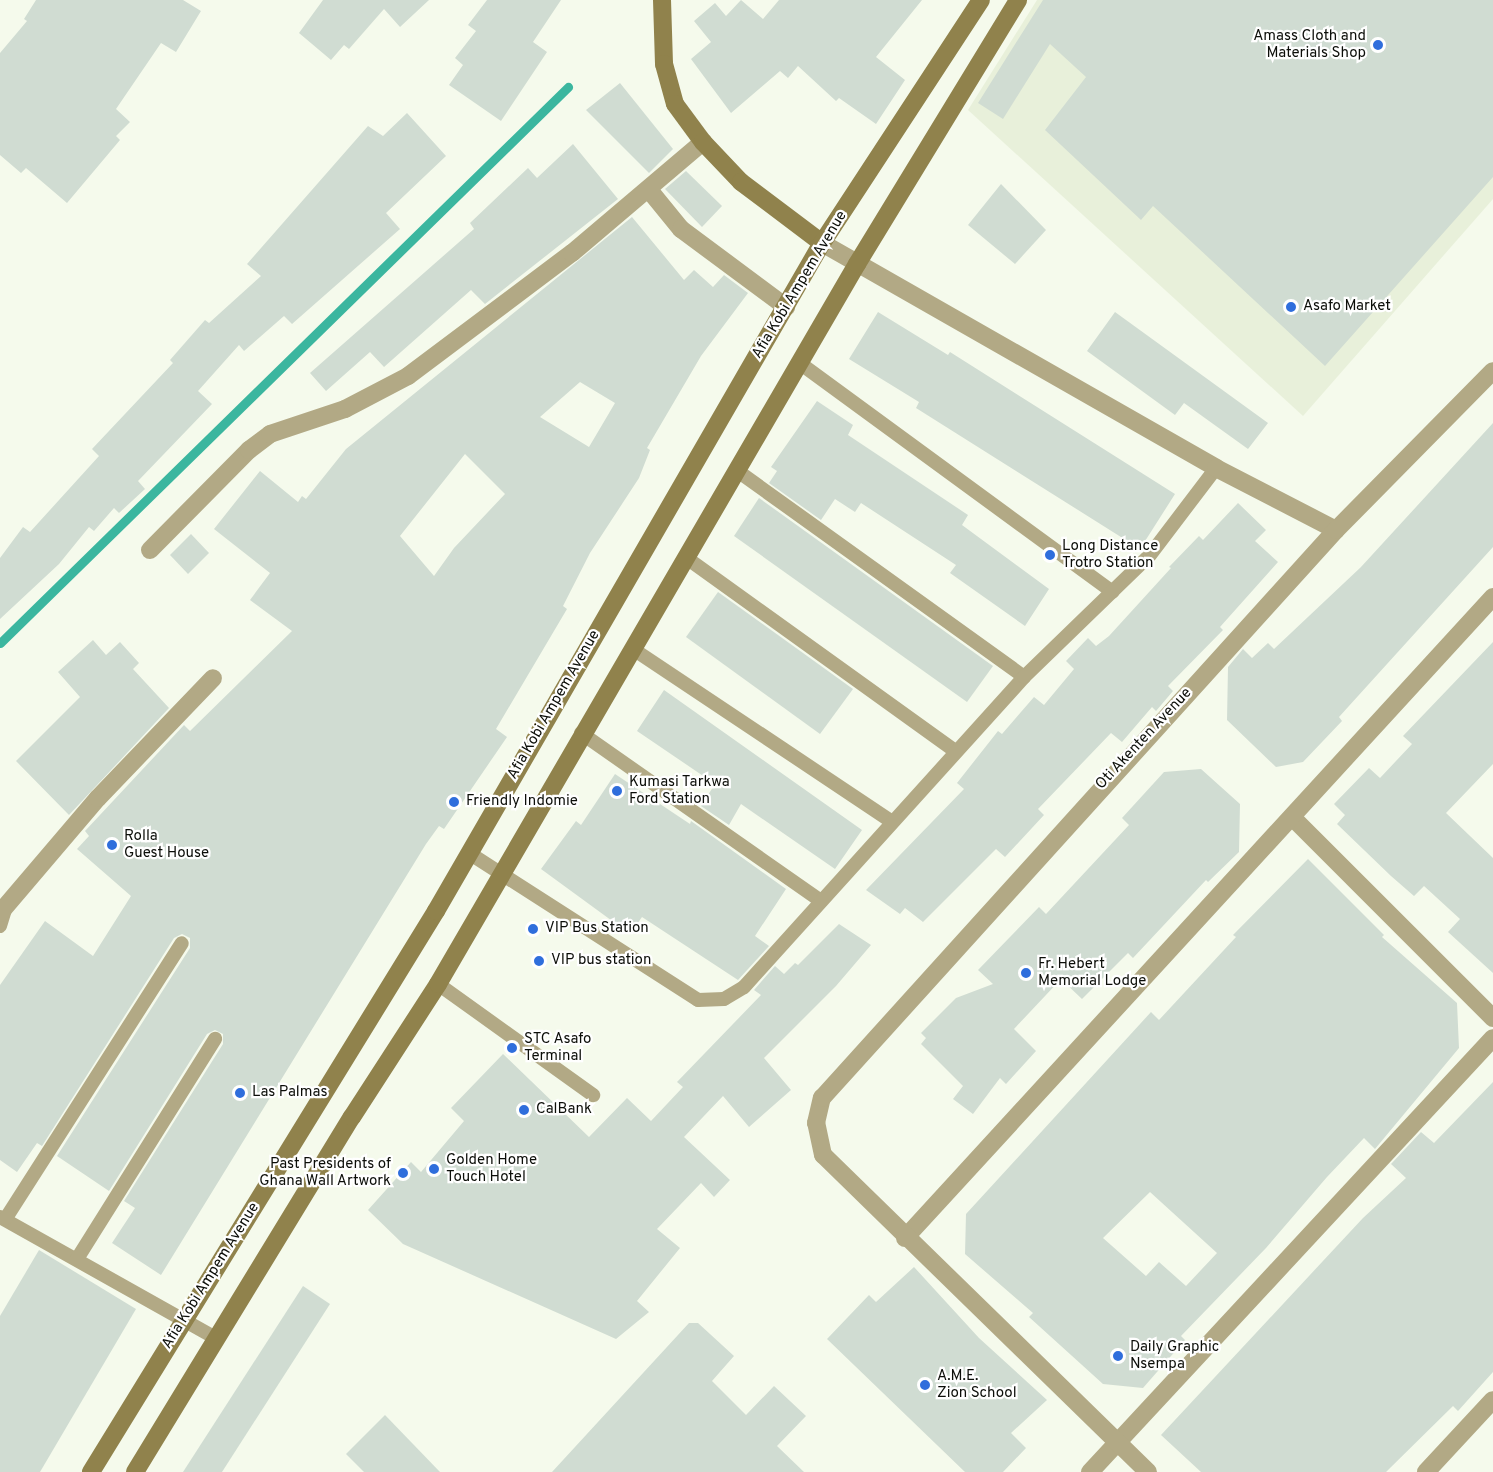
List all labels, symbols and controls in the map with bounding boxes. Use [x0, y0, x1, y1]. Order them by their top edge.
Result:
place label: Amass Cloth and Materials Shop [1253, 27, 1366, 62]
marker: Amass Cloth and Materials Shop [1371, 38, 1385, 52]
street label: Afia Kobi Ampem Avenue [748, 207, 852, 363]
place label: Asafo Market [1303, 298, 1391, 316]
marker: Asafo Market [1284, 300, 1298, 314]
place label: Long Distance Trotro Station [1062, 537, 1158, 572]
marker: Long Distance Trotro Station [1043, 548, 1057, 562]
street label: Afia Kobi Ampem Avenue [504, 627, 604, 783]
street label: Oti Akenten Avenue [1092, 684, 1196, 794]
place label: Kumasi Tarkwa Ford Station [629, 773, 730, 808]
marker: Kumasi Tarkwa Ford Station [610, 784, 624, 798]
place label: Friendly Indomie [466, 793, 578, 811]
marker: Friendly Indomie [447, 795, 461, 809]
place label: Rolla Guest House [124, 827, 209, 862]
marker: Rolla Guest House [105, 838, 119, 852]
place label: VIP Bus Station [545, 920, 649, 938]
marker: VIP Bus Station [526, 922, 540, 936]
place label: VIP bus station [551, 952, 651, 970]
marker: VIP bus station [532, 954, 546, 968]
place label: Fr. Hebert Memorial Lodge [1038, 955, 1146, 990]
marker: Fr. Hebert Memorial Lodge [1019, 966, 1033, 980]
place label: STC Asafo Terminal [524, 1030, 592, 1065]
marker: STC Asafo Terminal [505, 1041, 519, 1055]
place label: Las Palmas [252, 1084, 328, 1102]
marker: Las Palmas [233, 1086, 247, 1100]
place label: CalBank [536, 1101, 592, 1119]
marker: CalBank [517, 1103, 531, 1117]
place label: Golden Home Touch Hotel [446, 1151, 537, 1186]
place label: Past Presidents of Ghana Wall Artwork [258, 1155, 391, 1190]
marker: Golden Home Touch Hotel [427, 1162, 441, 1176]
marker: Past Presidents of Ghana Wall Artwork [396, 1166, 410, 1180]
street label: Afia Kobi Ampem Avenue [158, 1199, 264, 1353]
place label: Daily Graphic Nsempa [1130, 1338, 1219, 1373]
marker: Daily Graphic Nsempa [1111, 1349, 1125, 1363]
place label: A.M.E. Zion School [937, 1367, 1017, 1402]
marker: A.M.E. Zion School [918, 1378, 932, 1392]

